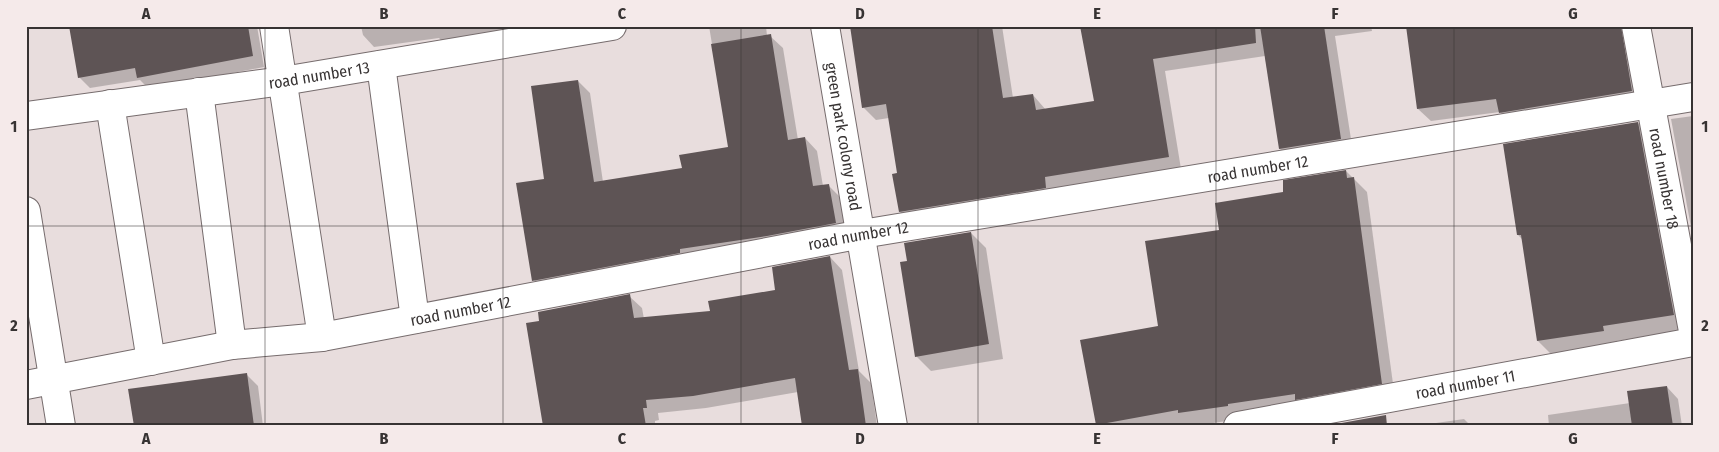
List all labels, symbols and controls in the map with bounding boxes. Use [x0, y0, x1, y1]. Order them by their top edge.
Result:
text: A [141, 4, 151, 23]
text: B [380, 4, 389, 23]
text: C [618, 4, 627, 23]
text: D [855, 4, 865, 23]
text: E [1093, 4, 1101, 23]
text: F [1331, 4, 1339, 23]
text: G [1568, 4, 1578, 23]
street label: road number 13 [268, 58, 371, 93]
street label: green park colony road [821, 61, 865, 212]
text: 1 [11, 117, 17, 136]
text: 1 [1702, 117, 1708, 136]
street label: road number 18 [1645, 126, 1683, 231]
street label: road number 12 [1206, 152, 1310, 187]
street label: road number 12 [806, 217, 910, 254]
street label: road number 12 [409, 292, 512, 330]
text: 2 [9, 316, 18, 335]
text: 2 [1700, 316, 1709, 335]
street label: road number 11 [1414, 366, 1517, 403]
text: A [141, 429, 151, 448]
text: B [380, 429, 389, 448]
text: C [618, 429, 627, 448]
text: D [855, 429, 865, 448]
text: E [1093, 429, 1101, 448]
text: F [1331, 429, 1339, 448]
text: G [1568, 429, 1578, 448]

